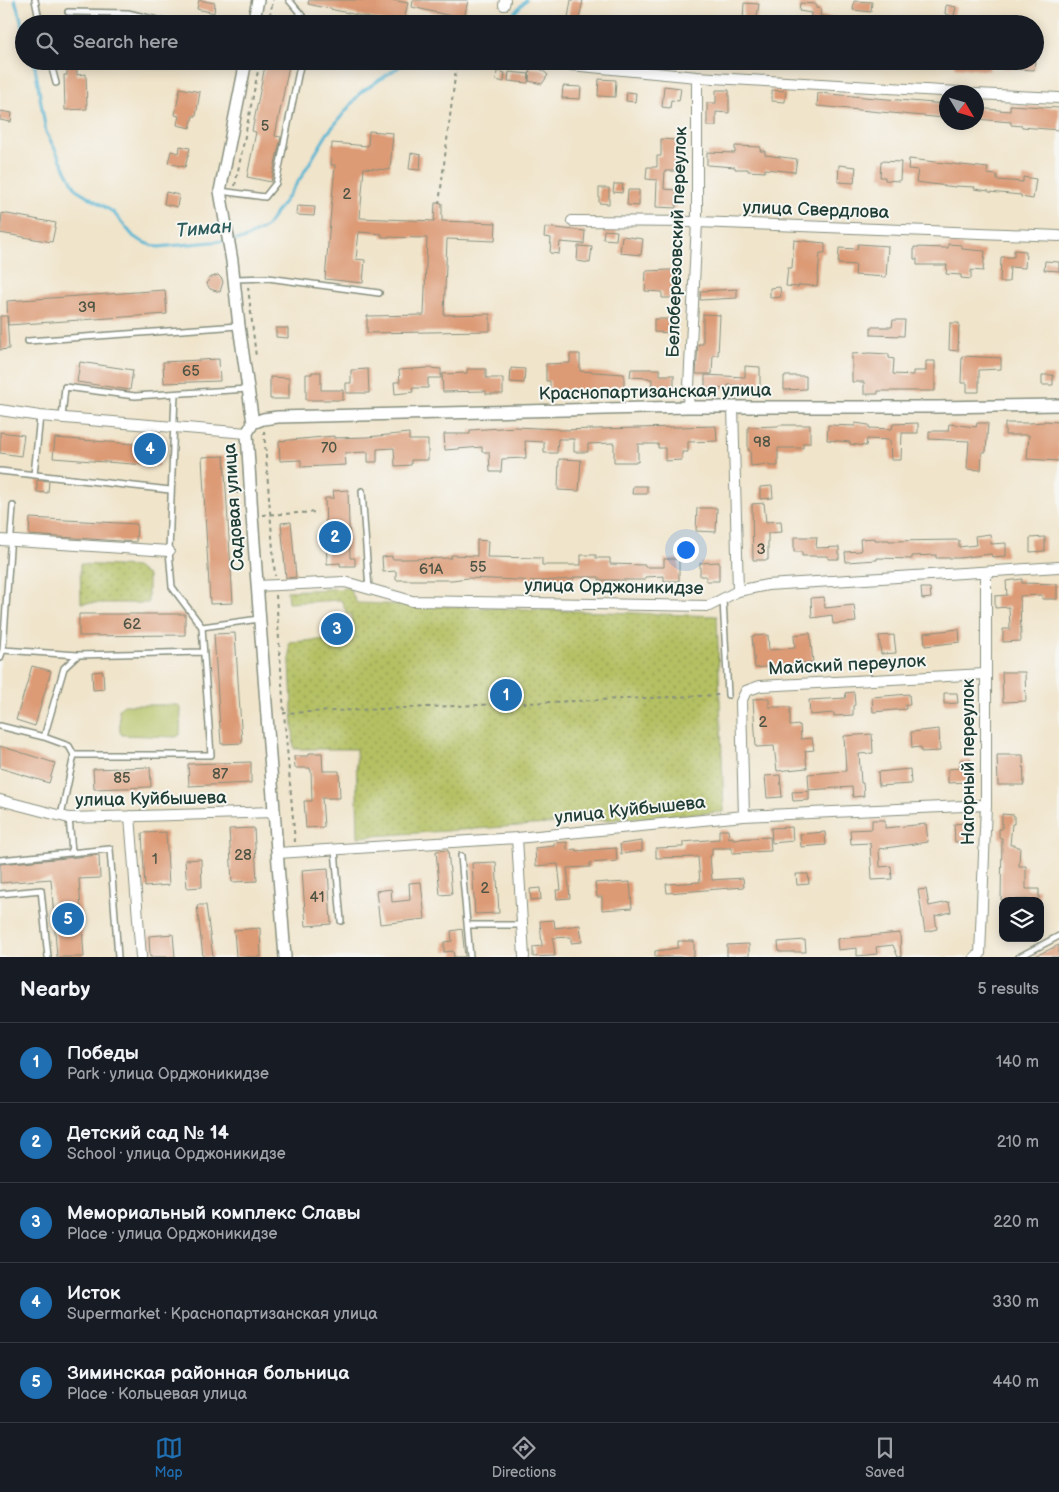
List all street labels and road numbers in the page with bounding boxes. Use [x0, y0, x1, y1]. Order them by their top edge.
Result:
street label: Белоберезовский переулок [662, 126, 692, 358]
street label: улица Свердлова [742, 197, 890, 223]
street label: Краснопартизанская улица [538, 379, 772, 405]
street label: Садовая улица [219, 442, 249, 572]
street label: улица Орджоникидзе [524, 575, 704, 599]
street label: Майский переулок [768, 650, 927, 680]
street label: Нагорный переулок [958, 678, 979, 845]
street label: улица Куйбышева [75, 787, 227, 811]
street label: улица Куйбышева [554, 792, 707, 828]

